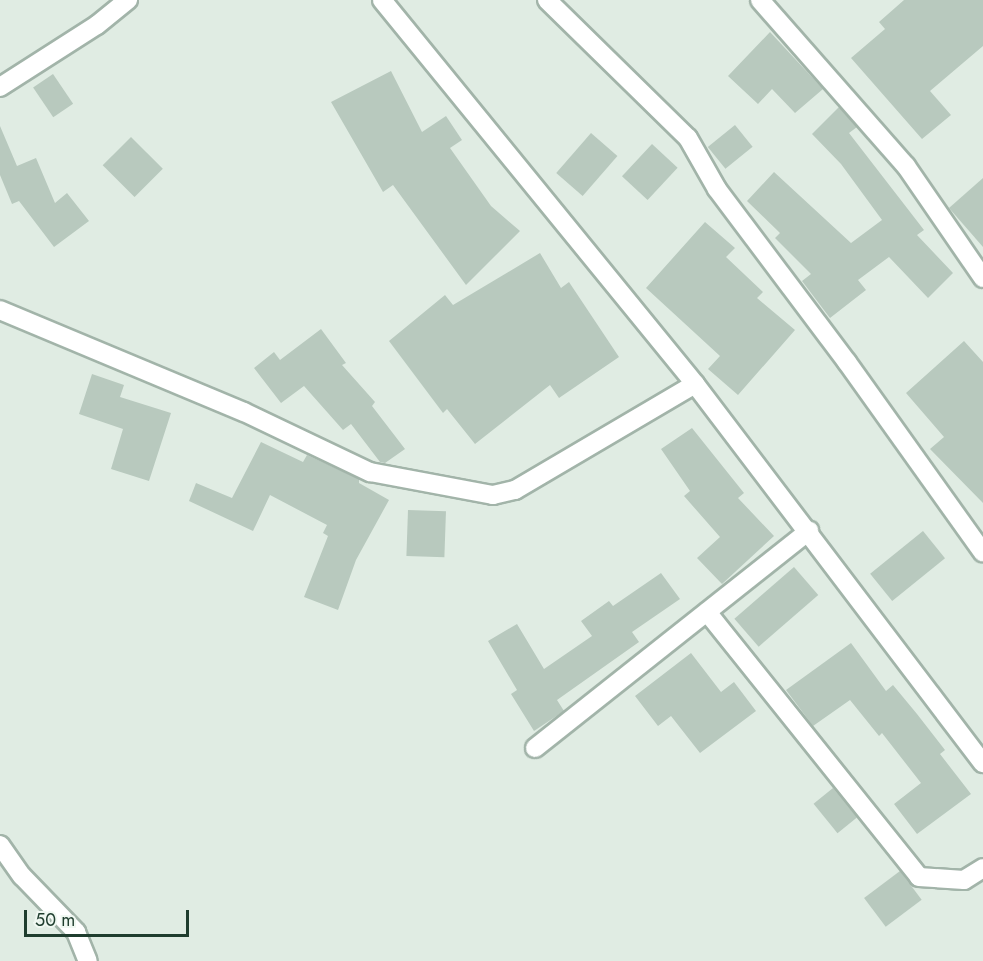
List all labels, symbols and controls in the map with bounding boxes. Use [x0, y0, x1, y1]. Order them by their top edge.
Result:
scale bar [27, 898, 192, 936]
text: 50 m [35, 907, 75, 933]

